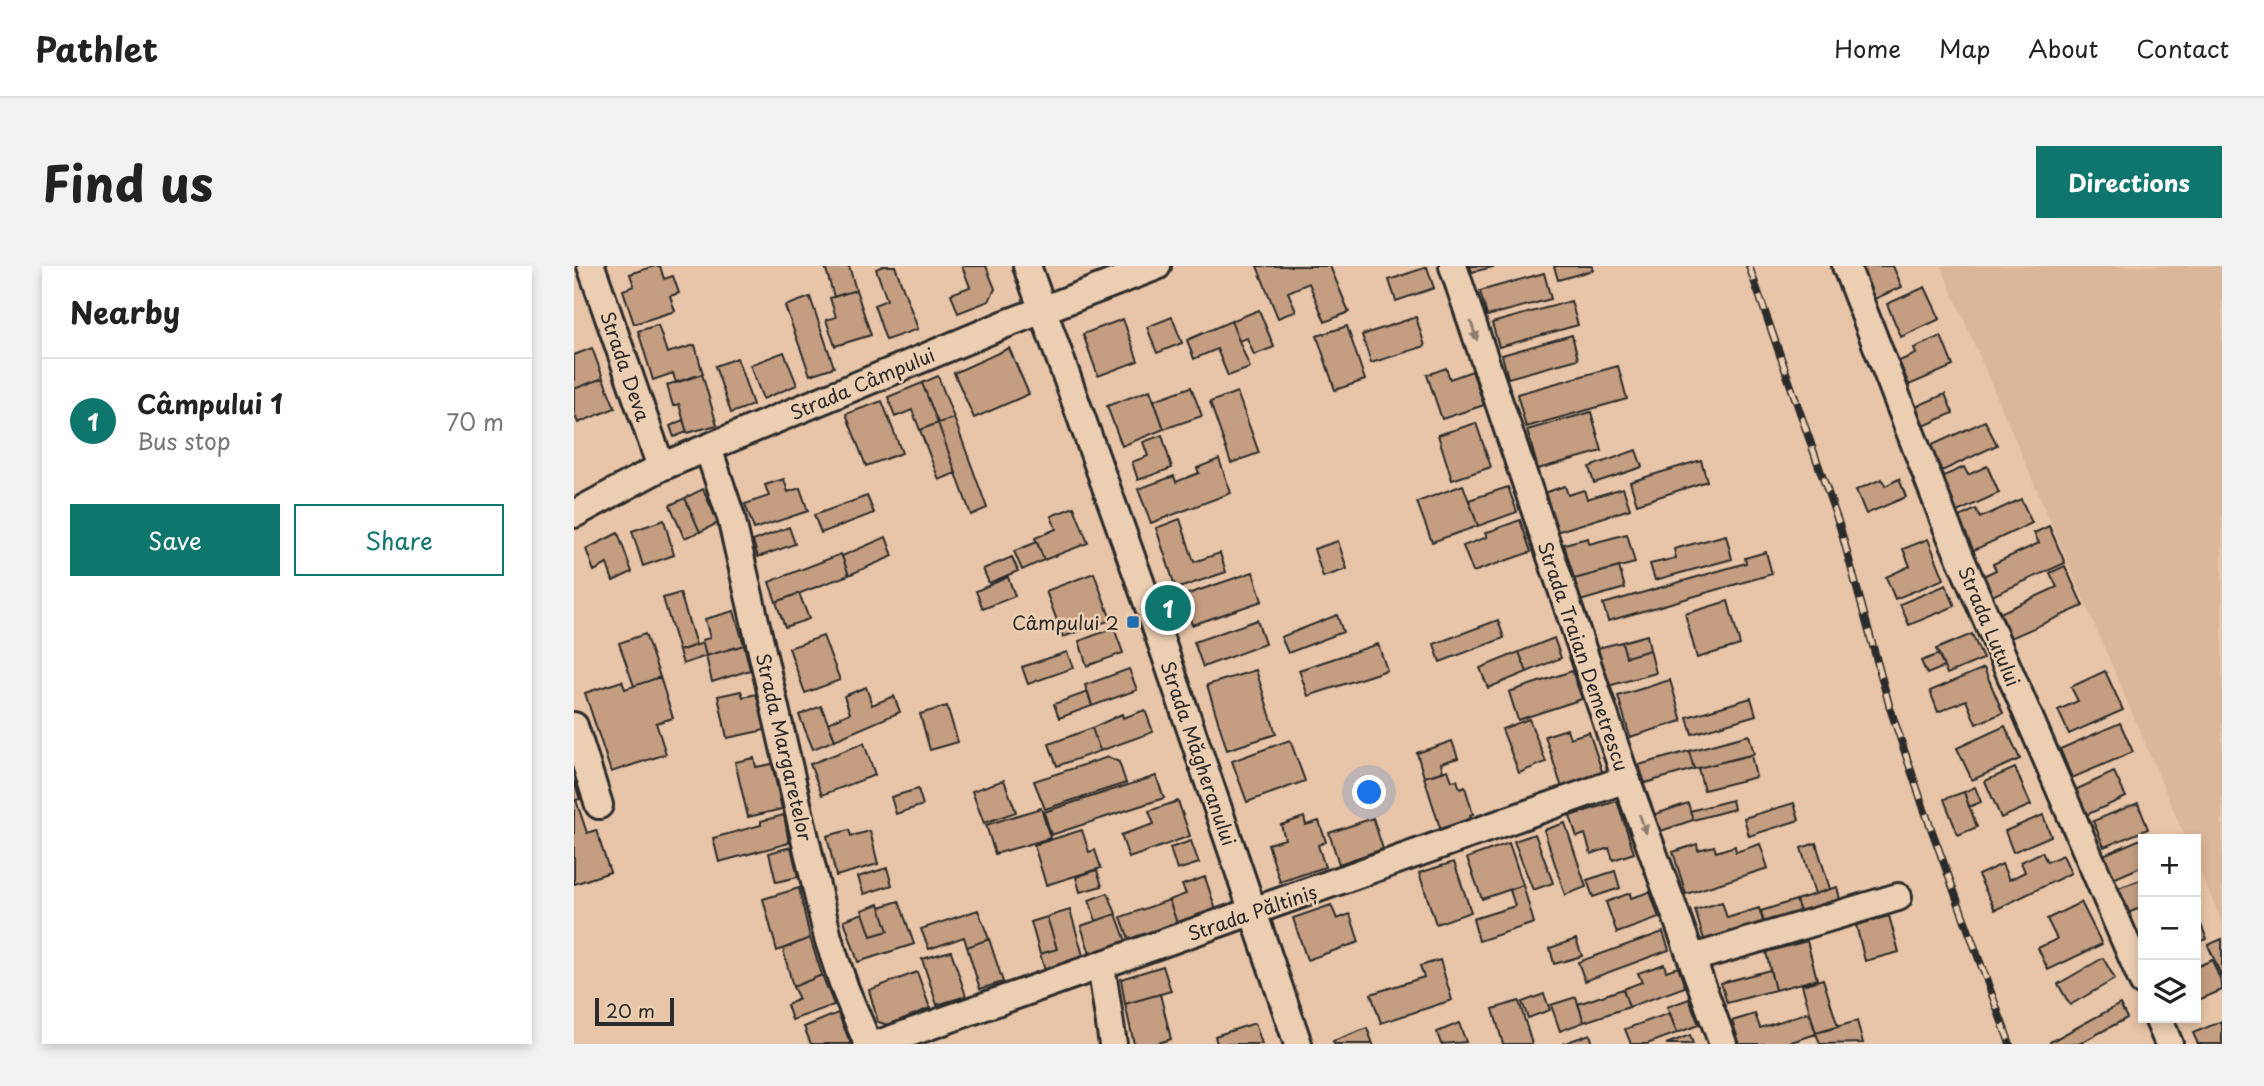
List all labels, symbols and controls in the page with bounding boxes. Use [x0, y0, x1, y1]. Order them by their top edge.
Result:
text: Pathlet [35, 23, 158, 73]
text: Home [1834, 30, 1901, 66]
text: Map [1939, 30, 1990, 66]
text: About [2028, 30, 2098, 66]
text: Contact [2136, 30, 2229, 66]
text: Find us [42, 145, 213, 219]
button: Directions [2036, 146, 2222, 218]
text: Nearby [70, 289, 180, 334]
street label: Strada Deva [594, 307, 658, 425]
one-way arrow [1470, 320, 1480, 341]
street label: Strada Câmpului [785, 340, 939, 426]
text: Câmpului 1 [137, 384, 283, 423]
text: 1 [88, 404, 99, 439]
text: 70 m [446, 404, 504, 439]
text: Bus stop [137, 423, 231, 458]
button: Save [70, 504, 280, 576]
button: Share [294, 504, 504, 576]
street label: Strada Traian Demetrescu [1531, 537, 1637, 775]
street label: Strada Lutului [1952, 561, 2028, 691]
pin: 1 [1145, 582, 1191, 634]
place label: Câmpului 2 [1012, 608, 1119, 636]
marker: Câmpului 2 [1125, 614, 1141, 630]
street label: Strada Margaretelor [750, 650, 820, 844]
street label: Strada Măgheranului [1154, 657, 1244, 849]
your location [1352, 775, 1386, 809]
one-way arrow [1638, 814, 1649, 835]
map controls [2138, 834, 2201, 1023]
button: + [2138, 834, 2201, 897]
street label: Strada Păltiniș [1184, 877, 1320, 947]
button: − [2138, 897, 2201, 960]
button: layers [2138, 960, 2201, 1023]
scale bar [595, 995, 674, 1027]
text: 20 m [606, 996, 655, 1024]

